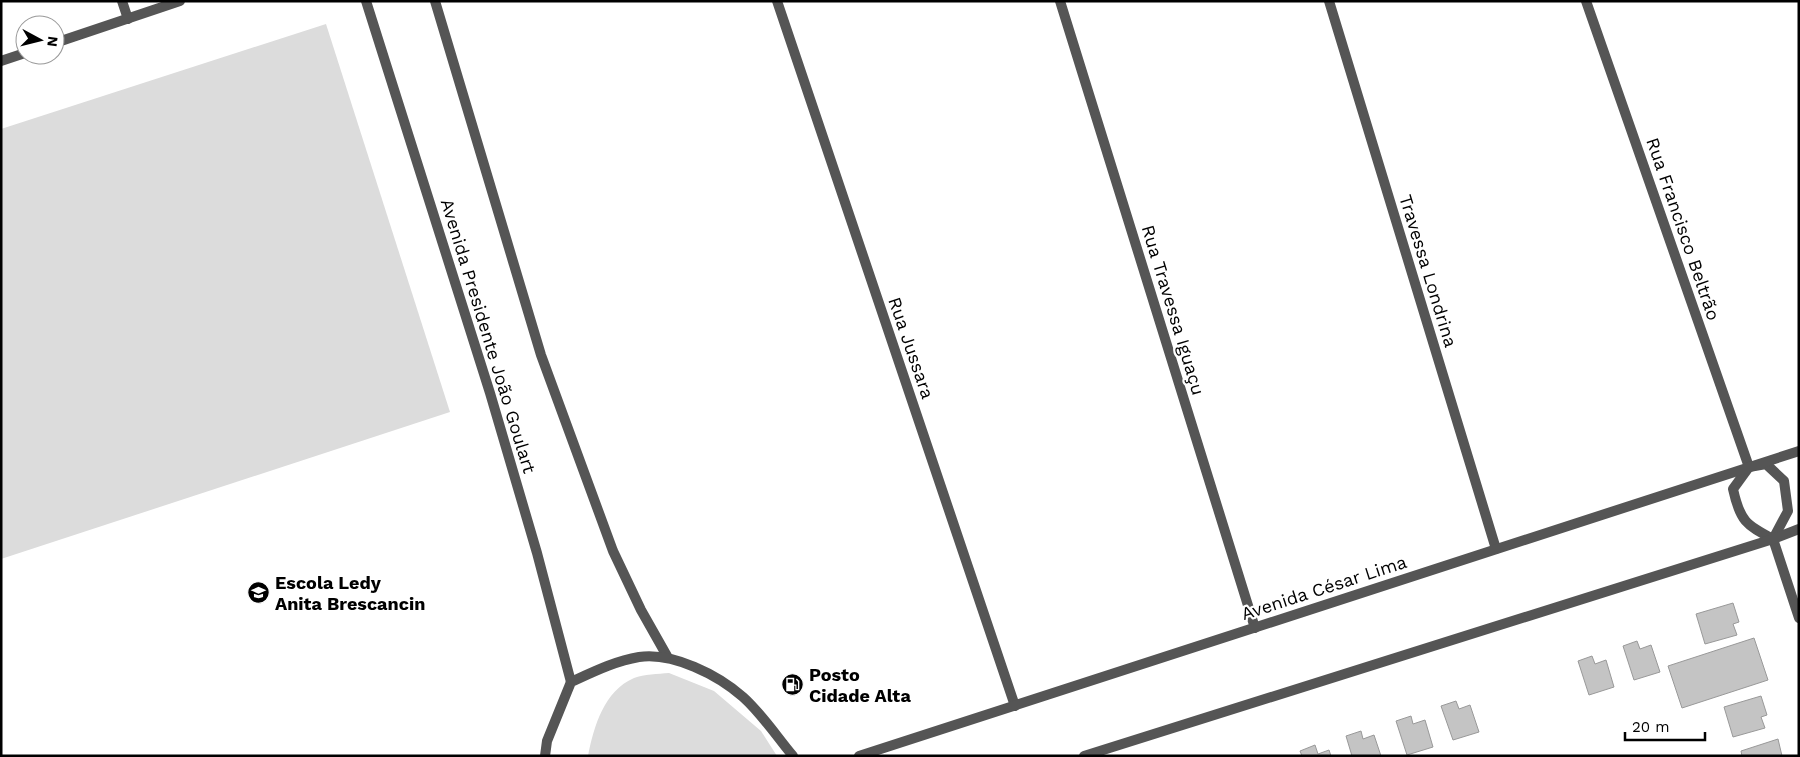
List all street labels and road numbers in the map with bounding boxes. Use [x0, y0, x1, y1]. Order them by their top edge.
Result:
street label: Rua Francisco Beltrão [1642, 135, 1725, 323]
street label: Travessa Londrina [1395, 192, 1462, 350]
street label: Avenida Presidente João Goulart [437, 196, 540, 476]
street label: Rua Travessa Iguaçu [1138, 222, 1209, 397]
street label: Rua Jussara [884, 294, 939, 401]
street label: Avenida César Lima [1239, 551, 1409, 624]

